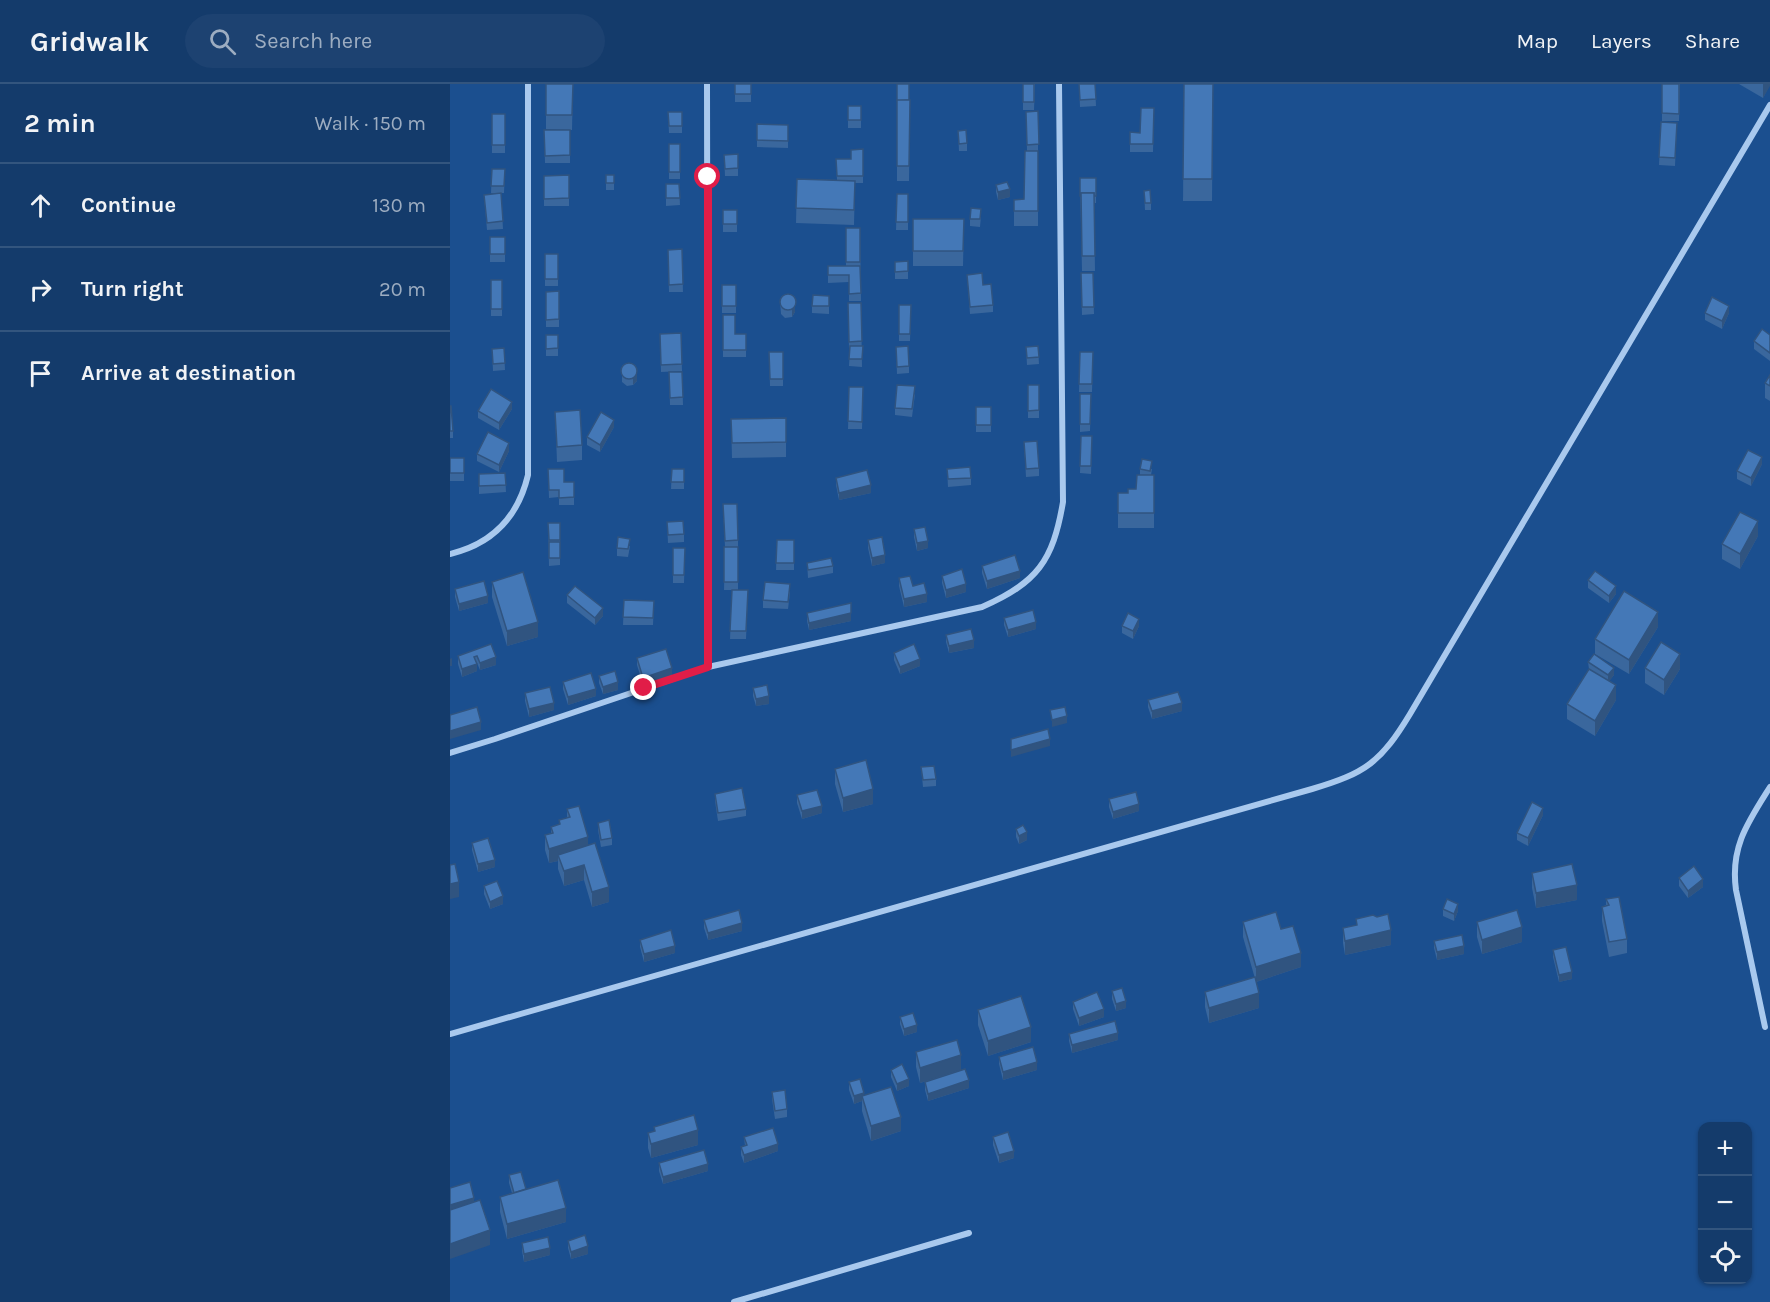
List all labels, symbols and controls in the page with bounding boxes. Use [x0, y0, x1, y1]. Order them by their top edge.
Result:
search box [185, 14, 605, 68]
text: Gridwalk [30, 25, 149, 58]
icon: search [206, 25, 239, 58]
text: Search here [254, 28, 372, 54]
text: Map [1516, 29, 1558, 53]
text: Layers [1591, 29, 1652, 53]
text: Share [1685, 29, 1740, 53]
text: 2 min [24, 108, 96, 139]
text: Walk · 150 m [315, 112, 426, 135]
route start [694, 163, 720, 189]
icon: ahead [24, 189, 57, 222]
text: Continue [81, 192, 176, 218]
text: 130 m [372, 194, 426, 217]
icon: right [24, 273, 57, 306]
text: Turn right [81, 276, 184, 302]
text: 20 m [379, 278, 426, 301]
icon: arrive [24, 357, 57, 390]
text: Arrive at destination [81, 360, 296, 386]
route end [630, 674, 656, 700]
map controls [1698, 1122, 1752, 1284]
button: + [1698, 1122, 1752, 1176]
button: − [1698, 1176, 1752, 1230]
button: locate [1698, 1230, 1752, 1284]

